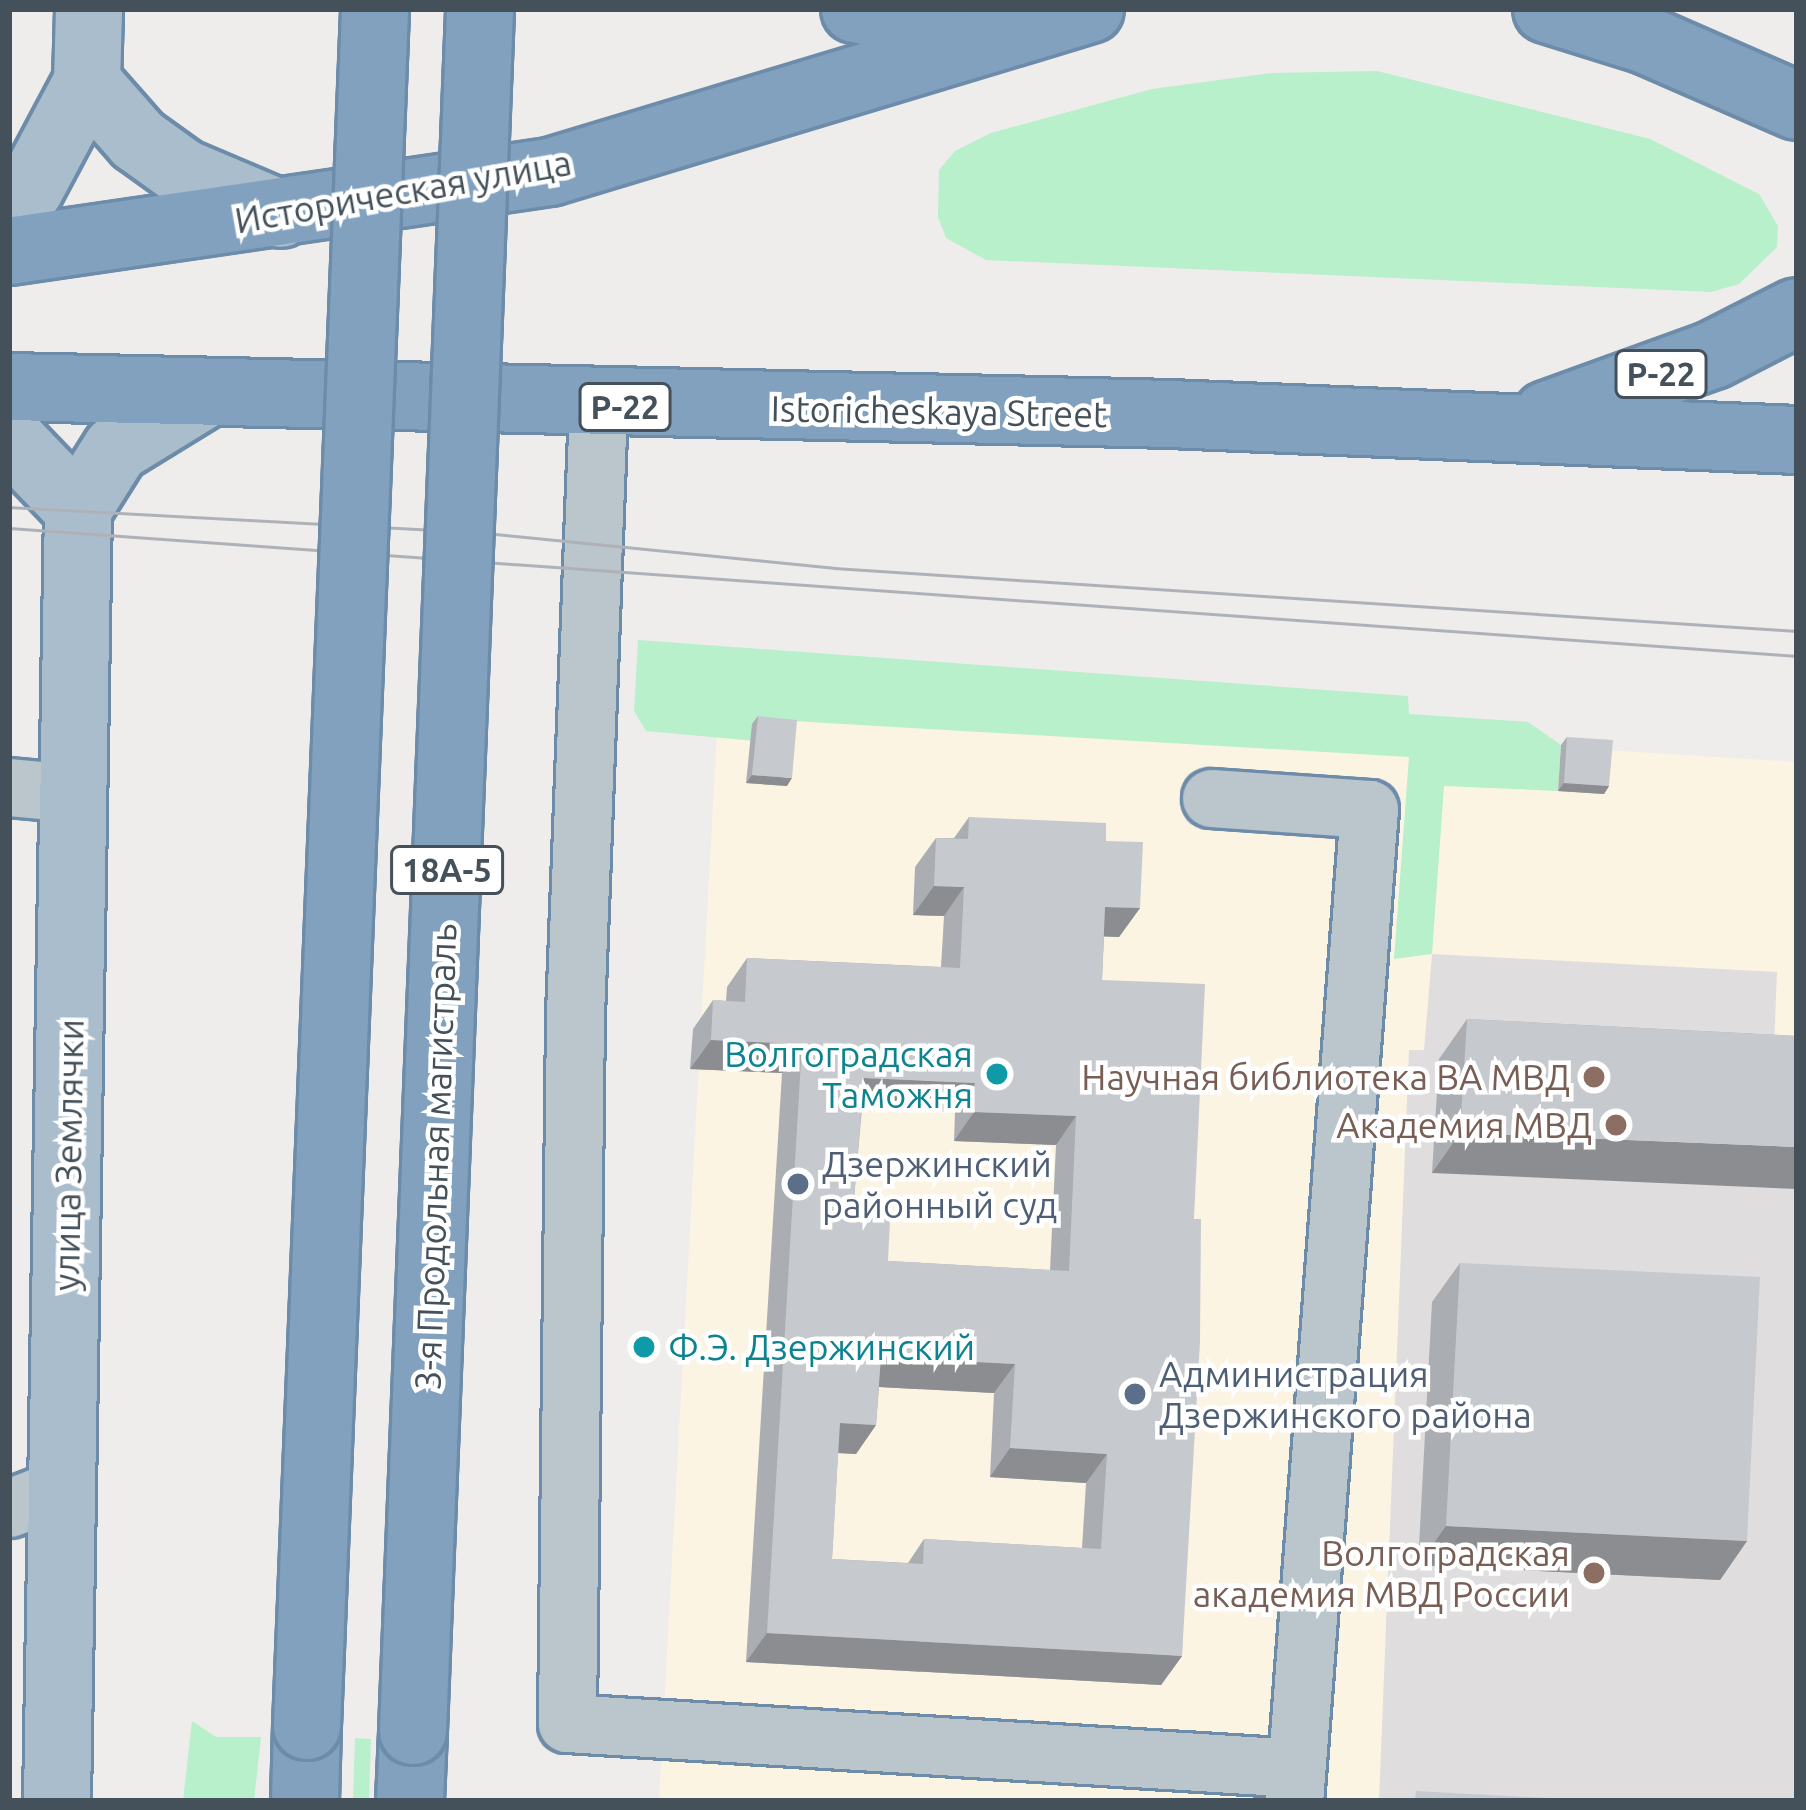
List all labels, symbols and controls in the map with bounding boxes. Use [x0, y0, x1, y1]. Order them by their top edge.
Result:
street label: Историческая улица [231, 140, 575, 242]
road number: Р-22 [1613, 347, 1709, 401]
road number: Р-22 [577, 380, 673, 434]
street label: Istoricheskaya Street [770, 386, 1108, 436]
road number: 18А-5 [390, 843, 504, 897]
street label: 3-я Продольная магистраль [405, 923, 465, 1391]
street label: улица Землячки [44, 1019, 92, 1291]
place label: Волгоградская Таможня [724, 1031, 973, 1116]
place label: Научная библиотека ВА МВД [1081, 1055, 1570, 1099]
marker: Волгоградская Таможня [984, 1061, 1010, 1087]
marker: Научная библиотека ВА МВД [1581, 1064, 1607, 1090]
place label: Академия МВД [1336, 1103, 1592, 1147]
marker: Академия МВД [1603, 1112, 1629, 1138]
place label: Дзержинский районный суд [822, 1141, 1057, 1226]
marker: Дзержинский районный суд [785, 1171, 811, 1197]
place label: Ф.Э. Дзержинский [668, 1325, 975, 1369]
marker: Ф.Э. Дзержинский [631, 1334, 657, 1360]
place label: Администрация Дзержинского района [1159, 1351, 1532, 1436]
marker: Администрация Дзержинского района [1122, 1381, 1148, 1407]
place label: Волгоградская академия МВД России [1193, 1530, 1570, 1615]
marker: Волгоградская академия МВД России [1581, 1560, 1607, 1586]

